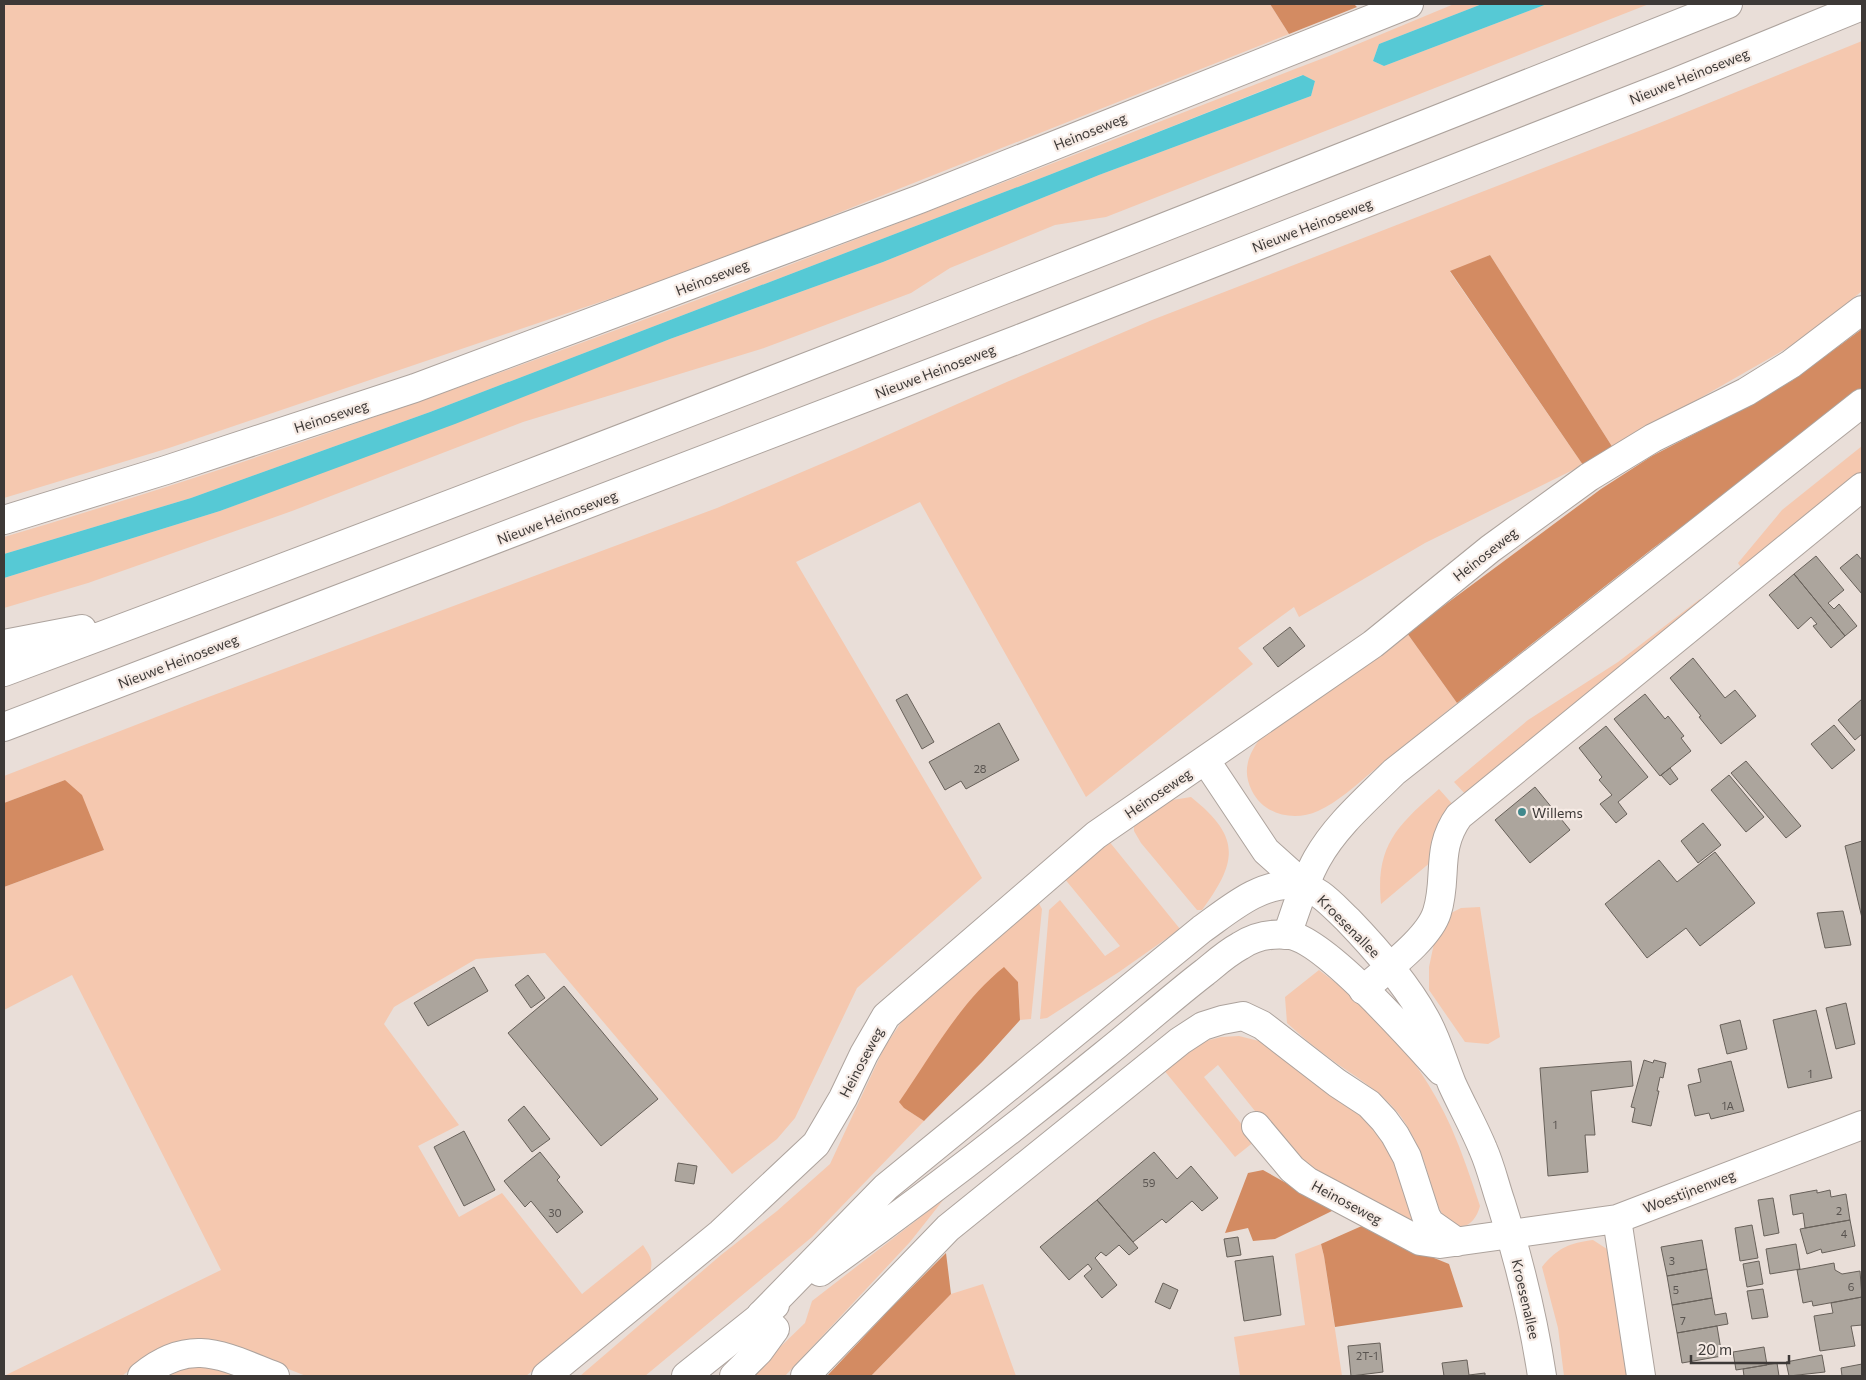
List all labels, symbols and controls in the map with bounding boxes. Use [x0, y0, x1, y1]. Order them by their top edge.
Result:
street label: Nieuwe Heinoseweg [1627, 44, 1752, 108]
street label: Heinoseweg [1051, 108, 1129, 153]
street label: Nieuwe Heinoseweg [1249, 194, 1375, 256]
street label: Heinoseweg [673, 255, 751, 299]
street label: Nieuwe Heinoseweg [872, 340, 998, 402]
street label: Heinoseweg [292, 396, 371, 436]
street label: Nieuwe Heinoseweg [494, 486, 620, 548]
street label: Heinoseweg [1449, 523, 1521, 584]
street label: Nieuwe Heinoseweg [115, 630, 241, 692]
house number: 28 [974, 762, 987, 775]
street label: Heinoseweg [1121, 764, 1195, 822]
place label: Willems [1532, 804, 1583, 821]
marker: Willems [1516, 806, 1528, 818]
street label: Kroesenallee [1314, 891, 1384, 961]
street label: Heinoseweg [835, 1024, 887, 1100]
house number: 1 [1808, 1067, 1812, 1080]
house number: 1A [1722, 1099, 1735, 1112]
house number: 1 [1553, 1118, 1557, 1131]
street label: Woestijnenweg [1640, 1165, 1738, 1216]
house number: 59 [1143, 1176, 1156, 1189]
street label: Heinoseweg [1309, 1176, 1385, 1228]
house number: 2 [1836, 1204, 1842, 1217]
house number: 30 [548, 1206, 562, 1219]
house number: 4 [1841, 1227, 1848, 1240]
house number: 3 [1669, 1254, 1675, 1267]
street label: Kroesenallee [1509, 1257, 1543, 1341]
house number: 6 [1848, 1280, 1855, 1293]
house number: 5 [1673, 1283, 1679, 1296]
house number: 7 [1680, 1314, 1686, 1327]
scale bar [1691, 1332, 1788, 1364]
text: 20 m [1698, 1340, 1732, 1358]
house number: 2T-1 [1356, 1349, 1378, 1362]

